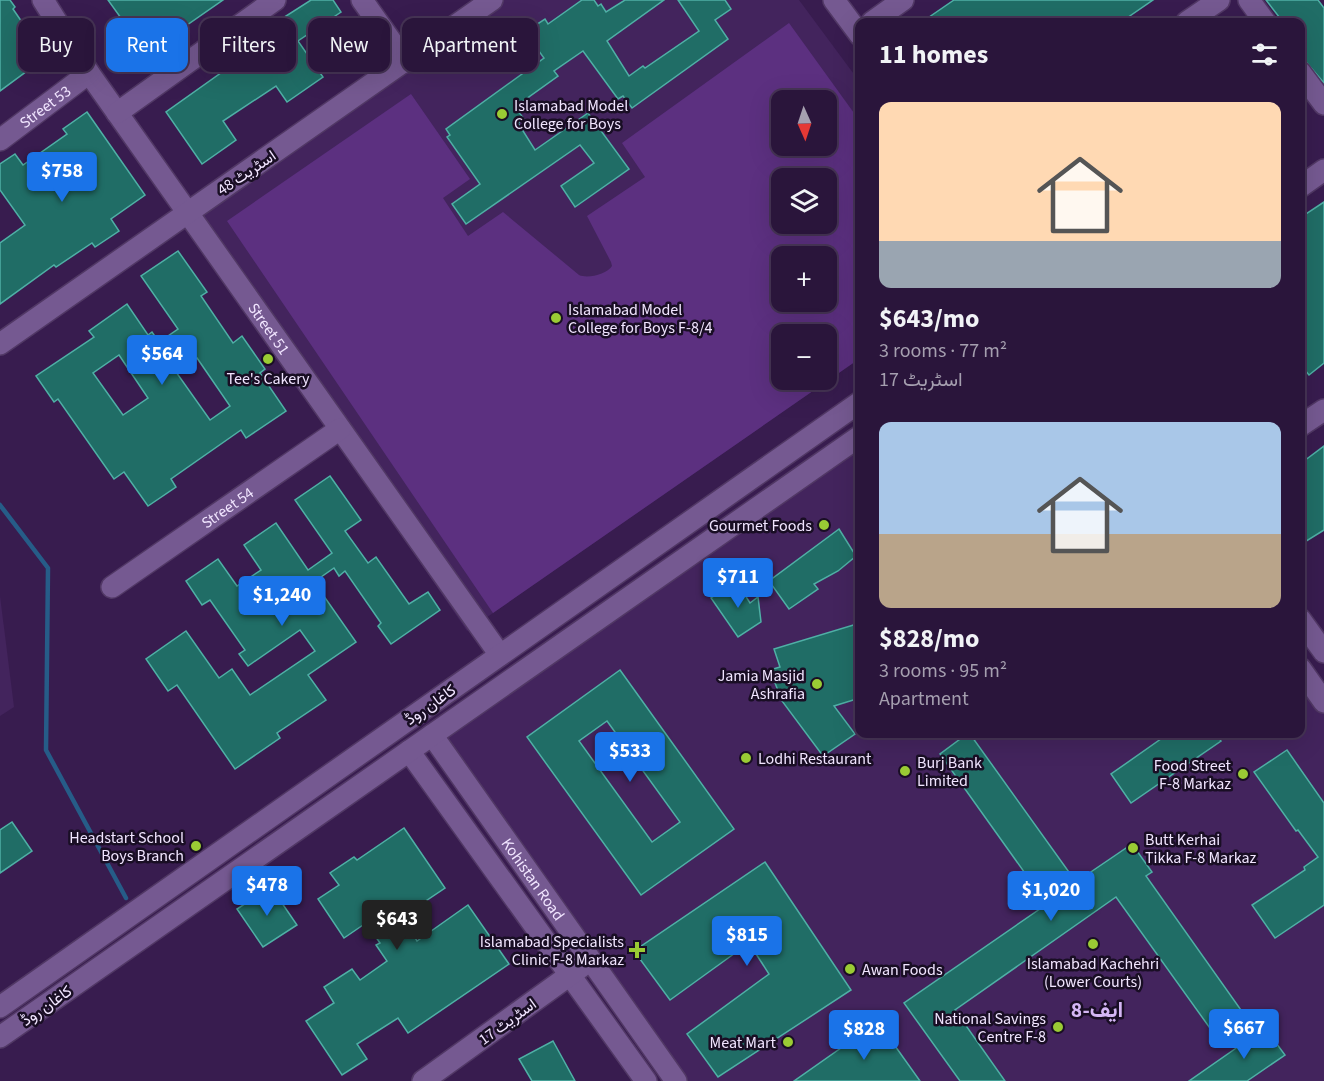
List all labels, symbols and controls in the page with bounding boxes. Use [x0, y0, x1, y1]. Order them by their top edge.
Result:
chip: Buy [18, 18, 94, 72]
chip: Rent [106, 18, 188, 72]
chip: Filters [200, 18, 296, 72]
chip: New [308, 18, 390, 72]
chip: Apartment [402, 18, 538, 72]
text: 11 homes [879, 36, 988, 73]
icon: filters [1248, 38, 1281, 71]
street label: Street 53 [15, 80, 76, 134]
north arrow [771, 90, 837, 156]
map controls [771, 90, 837, 390]
place label: Islamabad Model College for Boys [514, 95, 628, 135]
marker: Islamabad Model College for Boys [495, 107, 509, 121]
icon: home [1026, 141, 1134, 249]
street label: اسٹریٹ 48 [213, 145, 280, 201]
pin: $758 [26, 152, 98, 203]
text: $758 [41, 157, 83, 185]
button: layers [771, 168, 837, 234]
button: + [771, 246, 837, 312]
street label: Street 51 [242, 298, 295, 360]
place label: Islamabad Model College for Boys F-8/4 [568, 299, 712, 339]
text: $643/mo [879, 300, 979, 337]
marker: Islamabad Model College for Boys F-8/4 [549, 311, 563, 325]
button: − [771, 324, 837, 390]
pin: $564 [126, 335, 198, 386]
text: 3 rooms · 77 m² [879, 337, 1007, 365]
text: $564 [141, 340, 183, 368]
marker: Tee's Cakery [261, 352, 275, 366]
text: اسٹریٹ 17 [879, 366, 963, 394]
place label: Tee's Cakery [226, 368, 310, 390]
icon: home [1026, 461, 1134, 569]
street label: Street 54 [197, 482, 258, 534]
place label: Gourmet Foods [709, 515, 812, 537]
marker: Gourmet Foods [817, 518, 831, 532]
pin: $711 [702, 558, 774, 609]
text: $711 [717, 563, 759, 591]
pin: $1,240 [233, 576, 331, 627]
text: $1,240 [253, 581, 311, 609]
text: $828/mo [879, 620, 979, 657]
text: 3 rooms · 95 m² [879, 657, 1007, 685]
place label: Jamia Masjid Ashrafia [718, 665, 805, 705]
marker: Jamia Masjid Ashrafia [810, 677, 824, 691]
street label: کاغان روڈ [401, 679, 461, 730]
text: Apartment [879, 685, 969, 713]
pin: $533 [594, 732, 666, 783]
text: $533 [609, 737, 651, 765]
place label: Lodhi Restaurant [758, 748, 872, 770]
marker: Lodhi Restaurant [739, 751, 753, 765]
place label: Burj Bank Limited [917, 752, 982, 792]
place label: Food Street F-8 Markaz [1154, 755, 1232, 795]
marker: Burj Bank Limited [898, 764, 912, 778]
marker: Food Street F-8 Markaz [1236, 767, 1250, 781]
place label: Headstart School Boys Branch [69, 827, 184, 867]
place label: Butt Kerhai Tikka F-8 Markaz [1145, 829, 1257, 869]
street label: Kohistan Road [496, 834, 569, 925]
marker: Headstart School Boys Branch [189, 839, 203, 853]
marker: Butt Kerhai Tikka F-8 Markaz [1126, 841, 1140, 855]
pin: $478 [231, 866, 303, 917]
text: $478 [246, 871, 288, 899]
pin: $1,020 [1002, 871, 1100, 922]
text: $1,020 [1022, 876, 1080, 904]
pin: $643 [361, 900, 433, 951]
text: $643 [376, 905, 418, 933]
pin: $815 [711, 916, 783, 967]
text: $815 [726, 921, 768, 949]
place label: Islamabad Specialists Clinic F-8 Markaz [480, 931, 624, 971]
marker: Islamabad Kachehri (Lower Courts) [1086, 937, 1100, 951]
marker: Islamabad Specialists Clinic F-8 Markaz [628, 941, 646, 959]
place label: Islamabad Kachehri (Lower Courts) [1027, 953, 1159, 993]
place label: Awan Foods [862, 959, 943, 981]
marker: Awan Foods [843, 962, 857, 976]
street label: کاغان روڈ [17, 980, 77, 1031]
street label: اسٹریٹ 17 [474, 993, 541, 1050]
district label: ایف-8 [1071, 994, 1123, 1026]
place label: National Savings Centre F-8 [934, 1008, 1046, 1048]
pin: $667 [1208, 1009, 1280, 1060]
pin: $828 [828, 1010, 900, 1061]
text: $667 [1223, 1014, 1265, 1042]
text: $828 [843, 1015, 885, 1043]
marker: National Savings Centre F-8 [1051, 1020, 1065, 1034]
place label: Meat Mart [710, 1032, 777, 1054]
marker: Meat Mart [781, 1035, 795, 1049]

